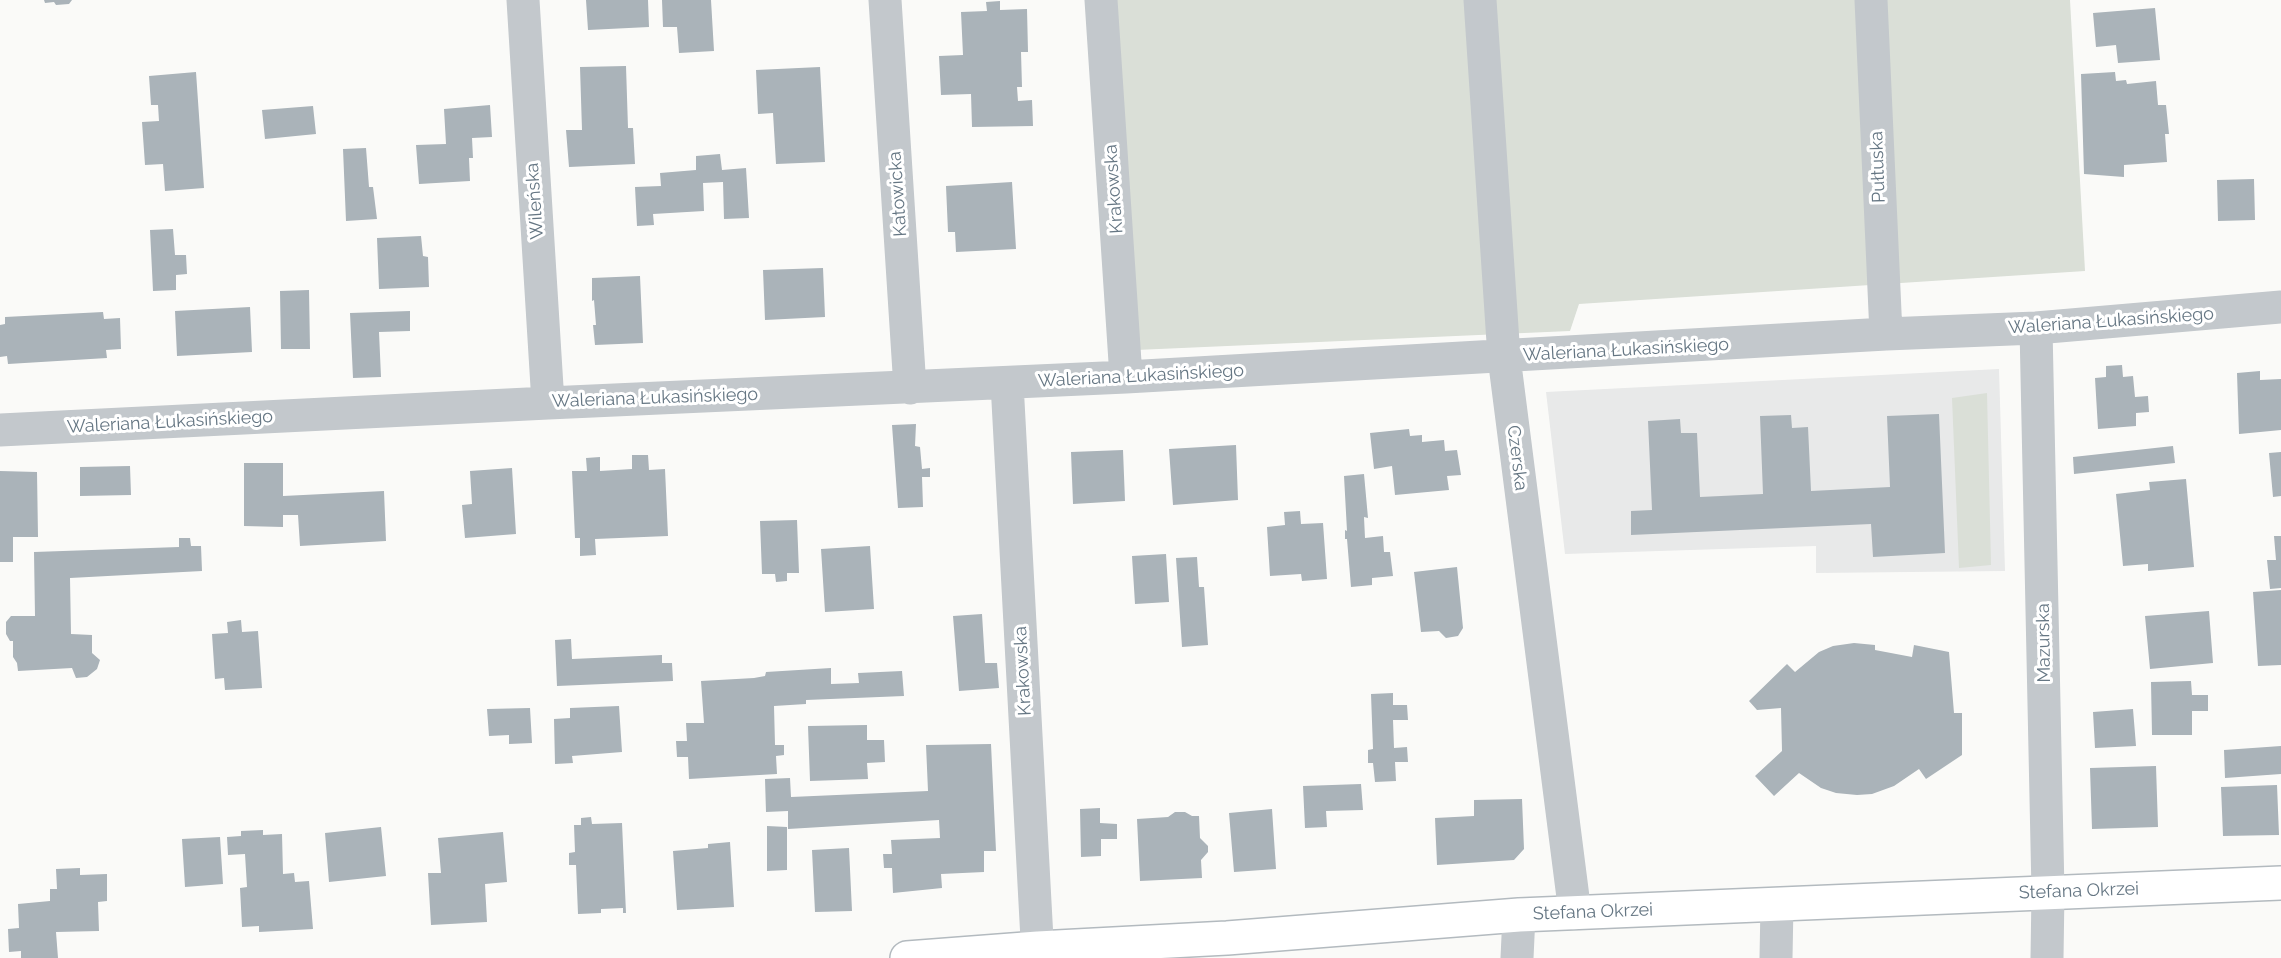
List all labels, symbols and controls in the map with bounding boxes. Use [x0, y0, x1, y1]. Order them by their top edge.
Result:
street label: Pułtuska [1866, 131, 1890, 203]
street label: Krakowska [1100, 144, 1128, 234]
street label: Katowicka [884, 151, 912, 237]
street label: Wileńska [522, 162, 548, 240]
street label: Waleriana Łukasińskiego [2007, 303, 2215, 339]
street label: Waleriana Łukasińskiego [1522, 334, 1730, 366]
street label: Waleriana Łukasińskiego [1037, 360, 1245, 392]
street label: Waleriana Łukasińskiego [552, 384, 758, 412]
street label: Waleriana Łukasińskiego [66, 406, 274, 438]
street label: Czerska [1502, 424, 1532, 492]
street label: Mazurska [2033, 603, 2055, 683]
street label: Krakowska [1010, 626, 1036, 716]
street label: Stefana Okrzei [2019, 878, 2139, 904]
street label: Stefana Okrzei [1533, 899, 1653, 925]

